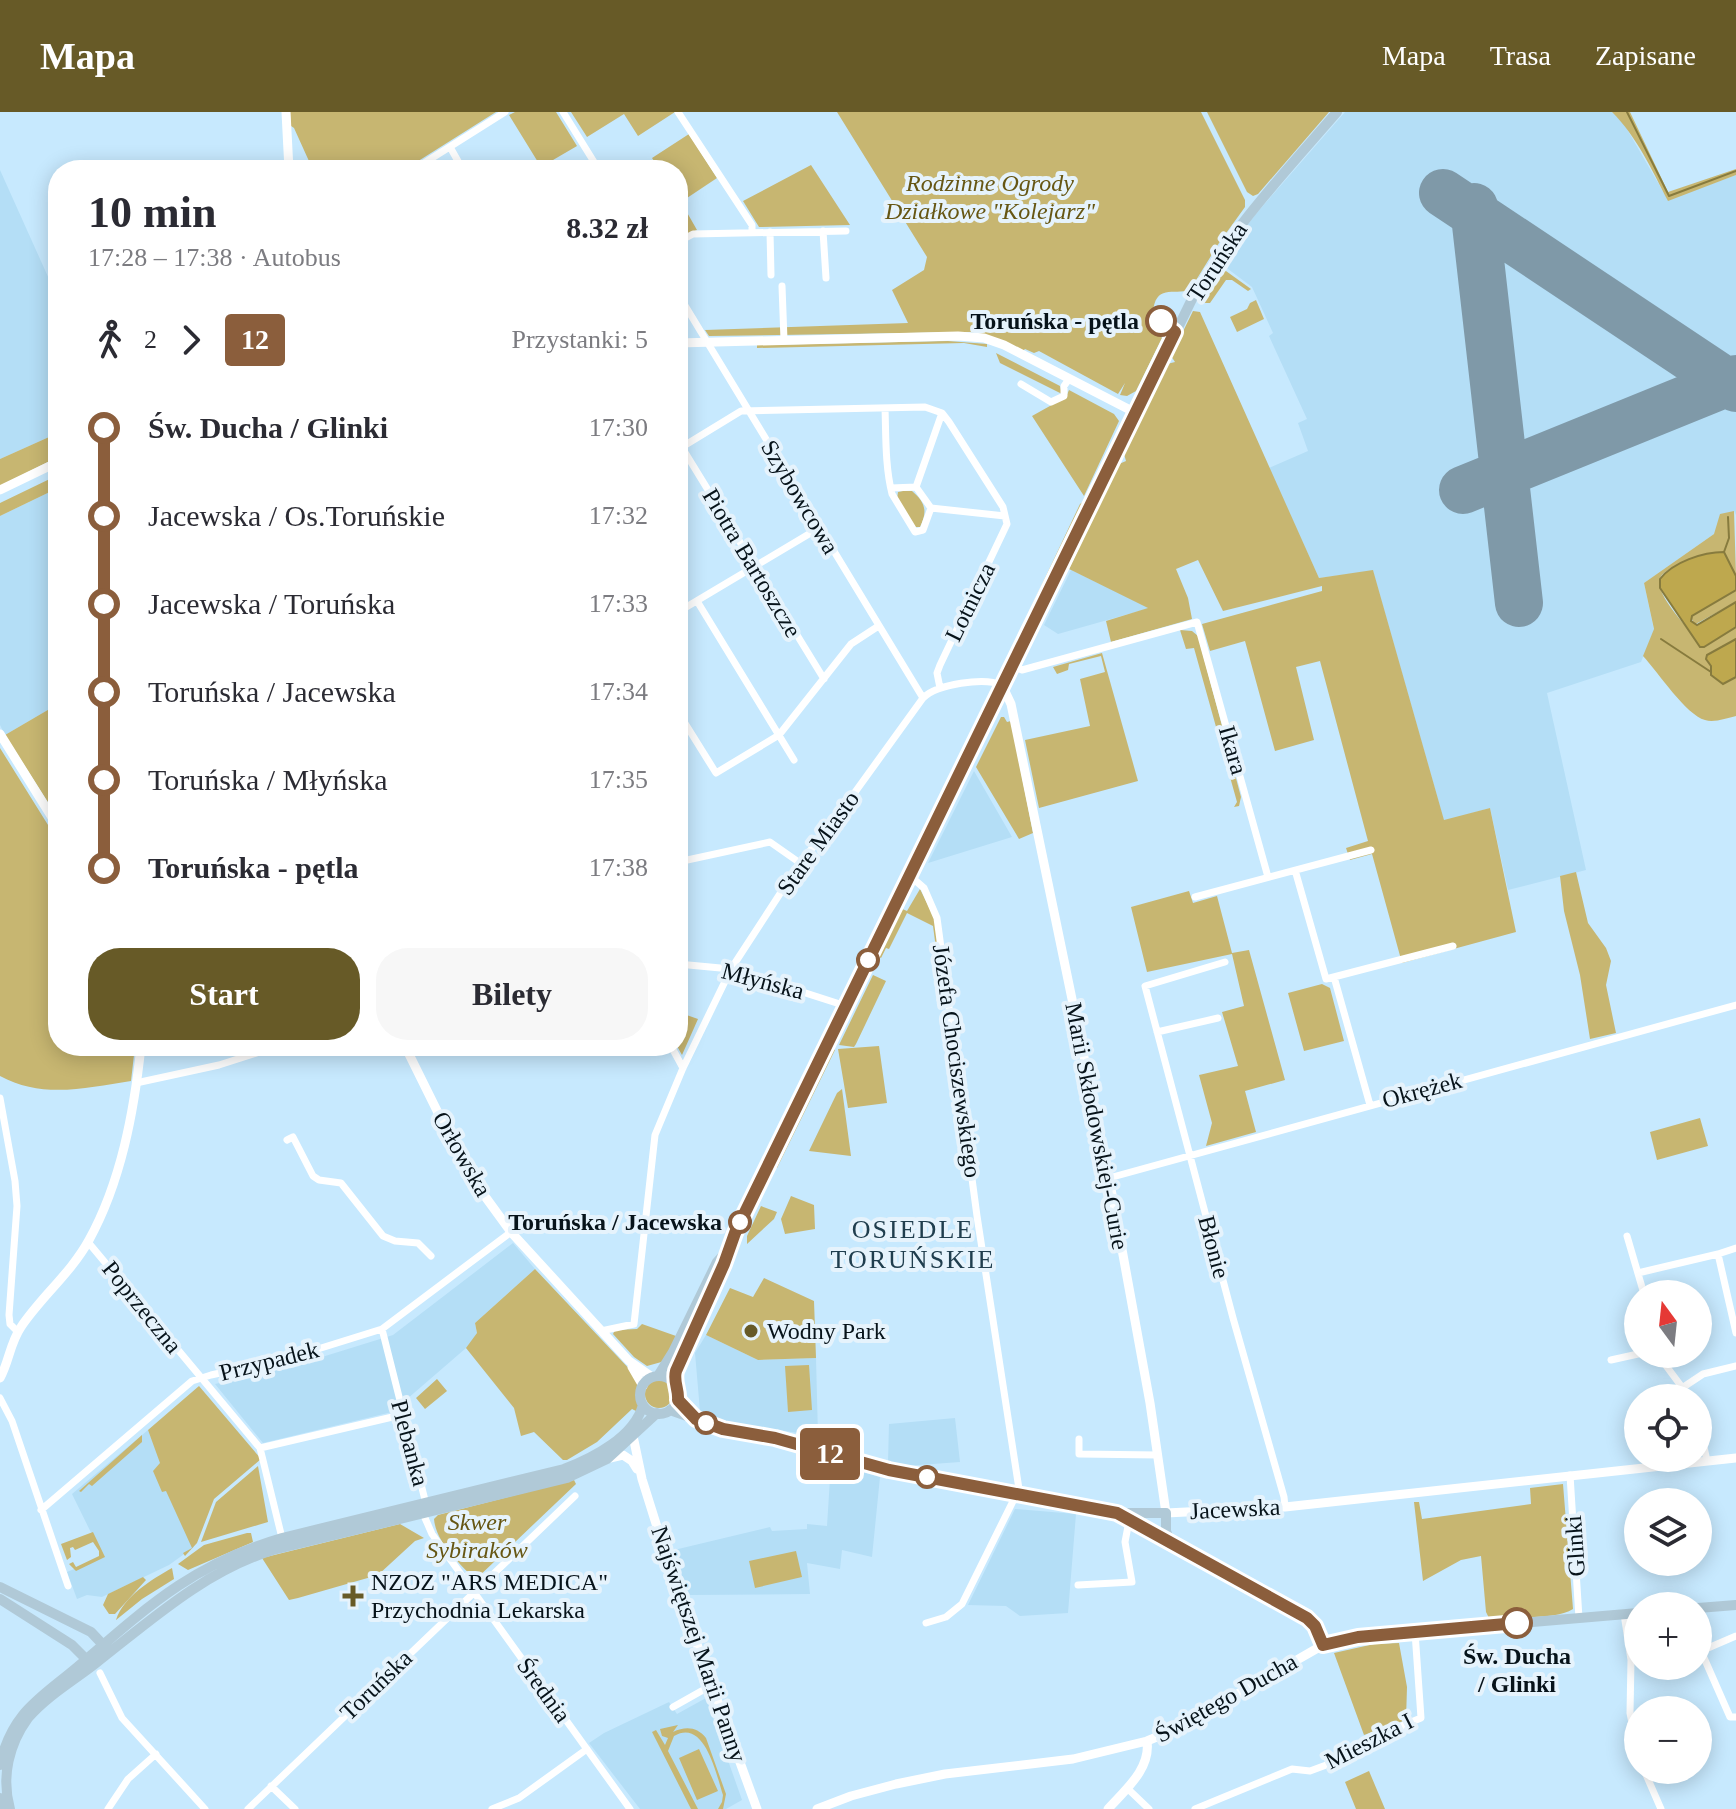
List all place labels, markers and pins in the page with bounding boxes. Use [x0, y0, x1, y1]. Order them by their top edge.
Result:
marker: Toruńska - pętla [1146, 306, 1176, 336]
place label: Toruńska - pętla [971, 308, 1139, 334]
unlabelled marker [857, 949, 879, 971]
place label: Toruńska / Jacewska [508, 1209, 722, 1235]
marker: Toruńska / Jacewska [729, 1211, 751, 1233]
place label: Wodny Park [767, 1318, 886, 1344]
marker: Wodny Park [742, 1322, 760, 1340]
unlabelled marker [695, 1412, 717, 1434]
unlabelled marker [916, 1466, 938, 1488]
place label: NZOZ "ARS MEDICA" Przychodnia Lekarska [371, 1569, 608, 1623]
marker: NZOZ "ARS MEDICA" Przychodnia Lekarska [342, 1585, 364, 1607]
marker: Św. Ducha / Glinki [1502, 1608, 1532, 1638]
place label: Św. Ducha / Glinki [1463, 1643, 1571, 1697]

